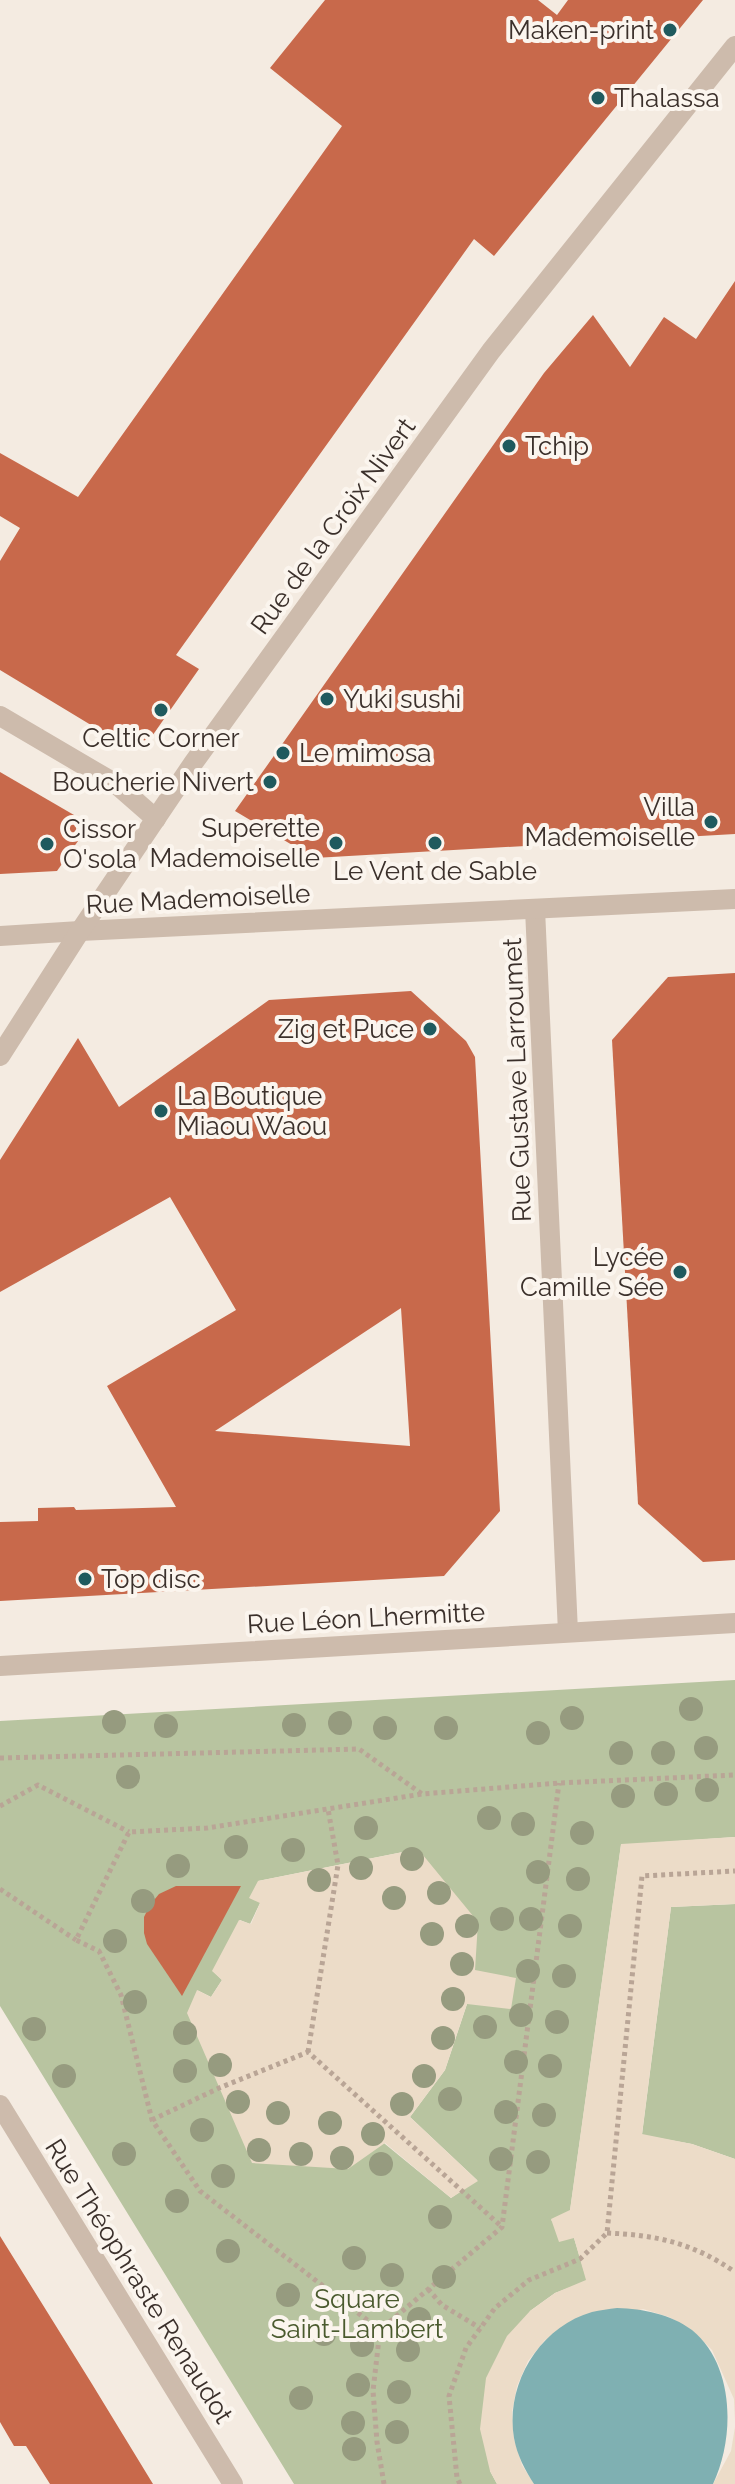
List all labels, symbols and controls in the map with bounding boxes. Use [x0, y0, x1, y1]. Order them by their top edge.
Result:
place label: Maken-print [508, 15, 654, 45]
marker: Maken-print [661, 21, 679, 39]
place label: Thalassa [614, 83, 720, 113]
marker: Thalassa [589, 89, 607, 107]
street label: Rue de la Croix Nivert [245, 412, 422, 640]
place label: Tchip [525, 431, 589, 461]
marker: Tchip [500, 437, 518, 455]
place label: Yuki sushi [343, 684, 461, 714]
marker: Yuki sushi [318, 690, 336, 708]
marker: Celtic Corner [152, 701, 170, 719]
place label: Celtic Corner [82, 723, 240, 753]
place label: Le mimosa [299, 738, 431, 768]
marker: Le mimosa [274, 744, 292, 762]
place label: Boucherie Nivert [52, 767, 254, 797]
marker: Boucherie Nivert [261, 773, 279, 791]
place label: Villa Mademoiselle [524, 792, 695, 852]
place label: Superette Mademoiselle [149, 813, 320, 873]
marker: Villa Mademoiselle [702, 813, 720, 831]
place label: Cissor O'sola [63, 814, 137, 874]
marker: Superette Mademoiselle [327, 834, 345, 852]
marker: Le Vent de Sable [426, 834, 444, 852]
marker: Cissor O'sola [38, 835, 56, 853]
place label: Le Vent de Sable [333, 856, 537, 886]
street label: Rue Mademoiselle [85, 878, 311, 920]
street label: Rue Gustave Larroumet [497, 937, 537, 1223]
place label: Zig et Puce [278, 1014, 414, 1044]
marker: Zig et Puce [421, 1020, 439, 1038]
place label: La Boutique Miaou Waou [177, 1081, 327, 1141]
marker: La Boutique Miaou Waou [152, 1102, 170, 1120]
place label: Lycée Camille Sée [520, 1242, 664, 1302]
marker: Lycée Camille Sée [671, 1263, 689, 1281]
place label: Top disc [101, 1564, 201, 1594]
marker: Top disc [76, 1570, 94, 1588]
street label: Rue Léon Lhermitte [246, 1597, 486, 1639]
street label: Rue Théophraste Renaudot [39, 2133, 239, 2429]
park label: Square Saint-Lambert [271, 2284, 444, 2344]

